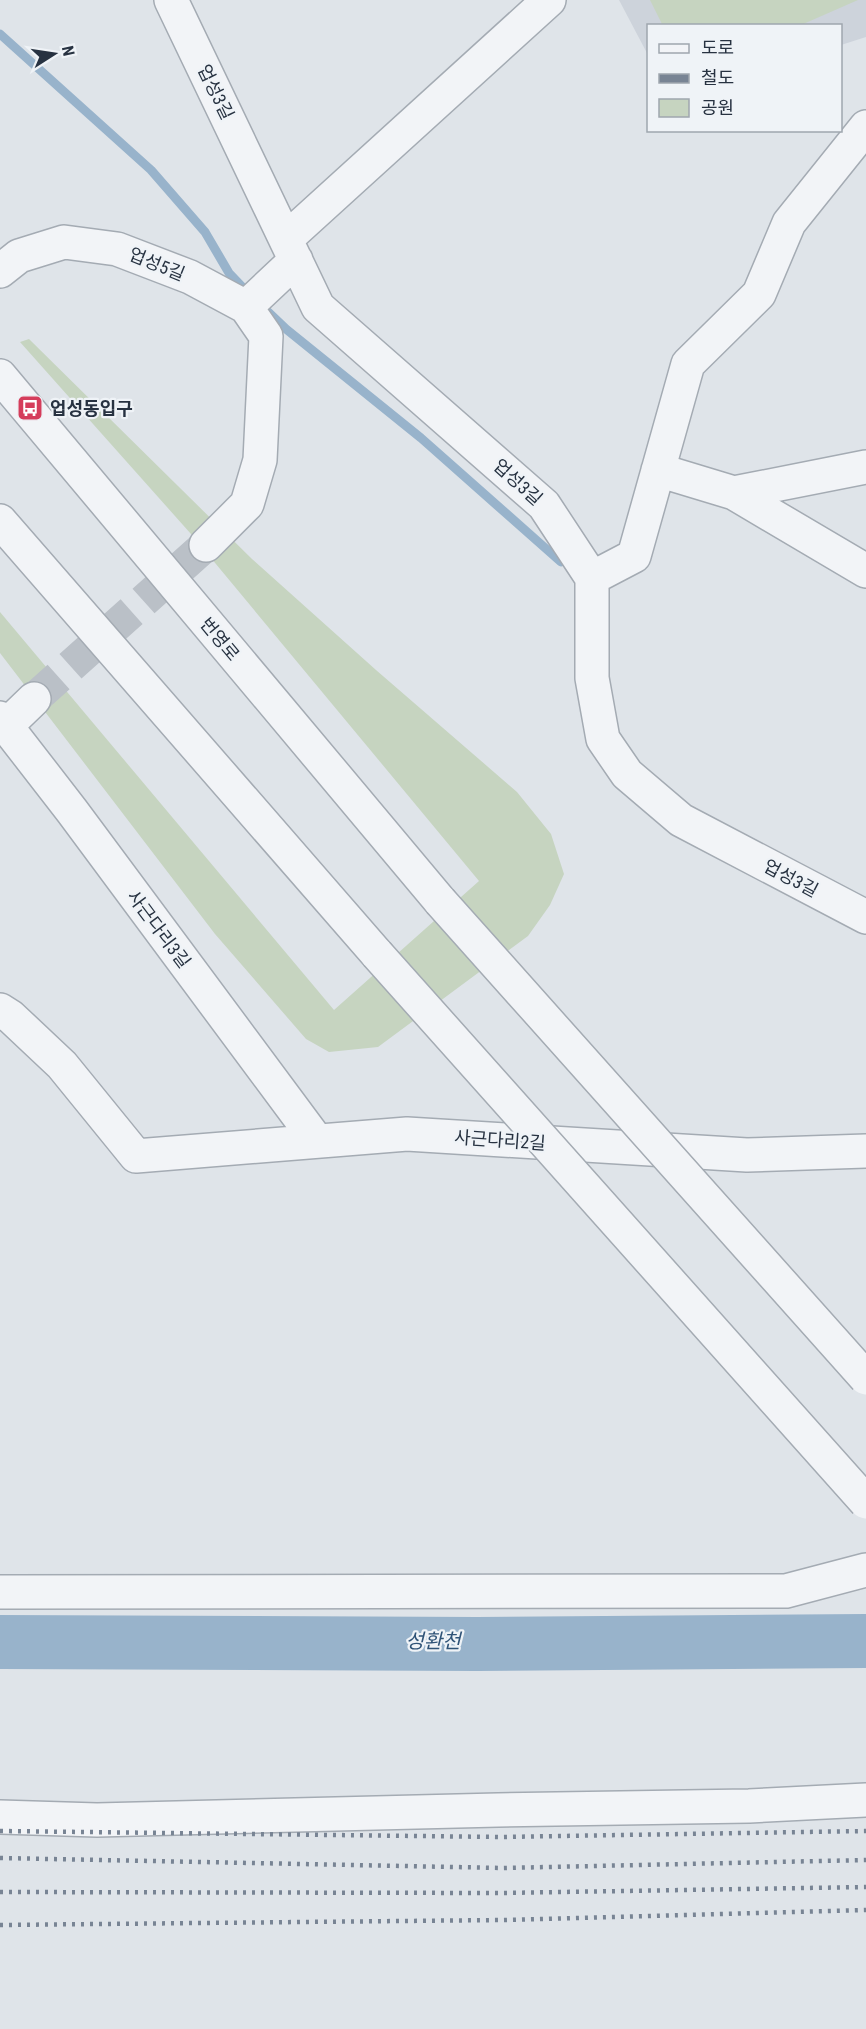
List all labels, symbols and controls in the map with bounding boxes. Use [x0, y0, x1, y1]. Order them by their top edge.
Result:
north arrow [24, 24, 84, 84]
legend [647, 24, 842, 132]
text: 도로 [701, 37, 734, 58]
text: N [58, 44, 78, 58]
street label: 업성3길 [194, 61, 238, 123]
text: 철도 [701, 67, 734, 88]
text: 공원 [701, 97, 734, 118]
street label: 업성5길 [126, 243, 188, 285]
bus stop icon: 업성동입구 [15, 393, 45, 423]
place label: 업성동입구 [50, 398, 133, 419]
street label: 업성3길 [489, 455, 547, 509]
street label: 번영로 [196, 613, 244, 665]
street label: 업성3길 [760, 855, 822, 901]
street label: 사근다리3길 [123, 886, 195, 972]
street label: 사근다리2길 [454, 1126, 546, 1154]
water label: 성환천 [405, 1629, 463, 1653]

